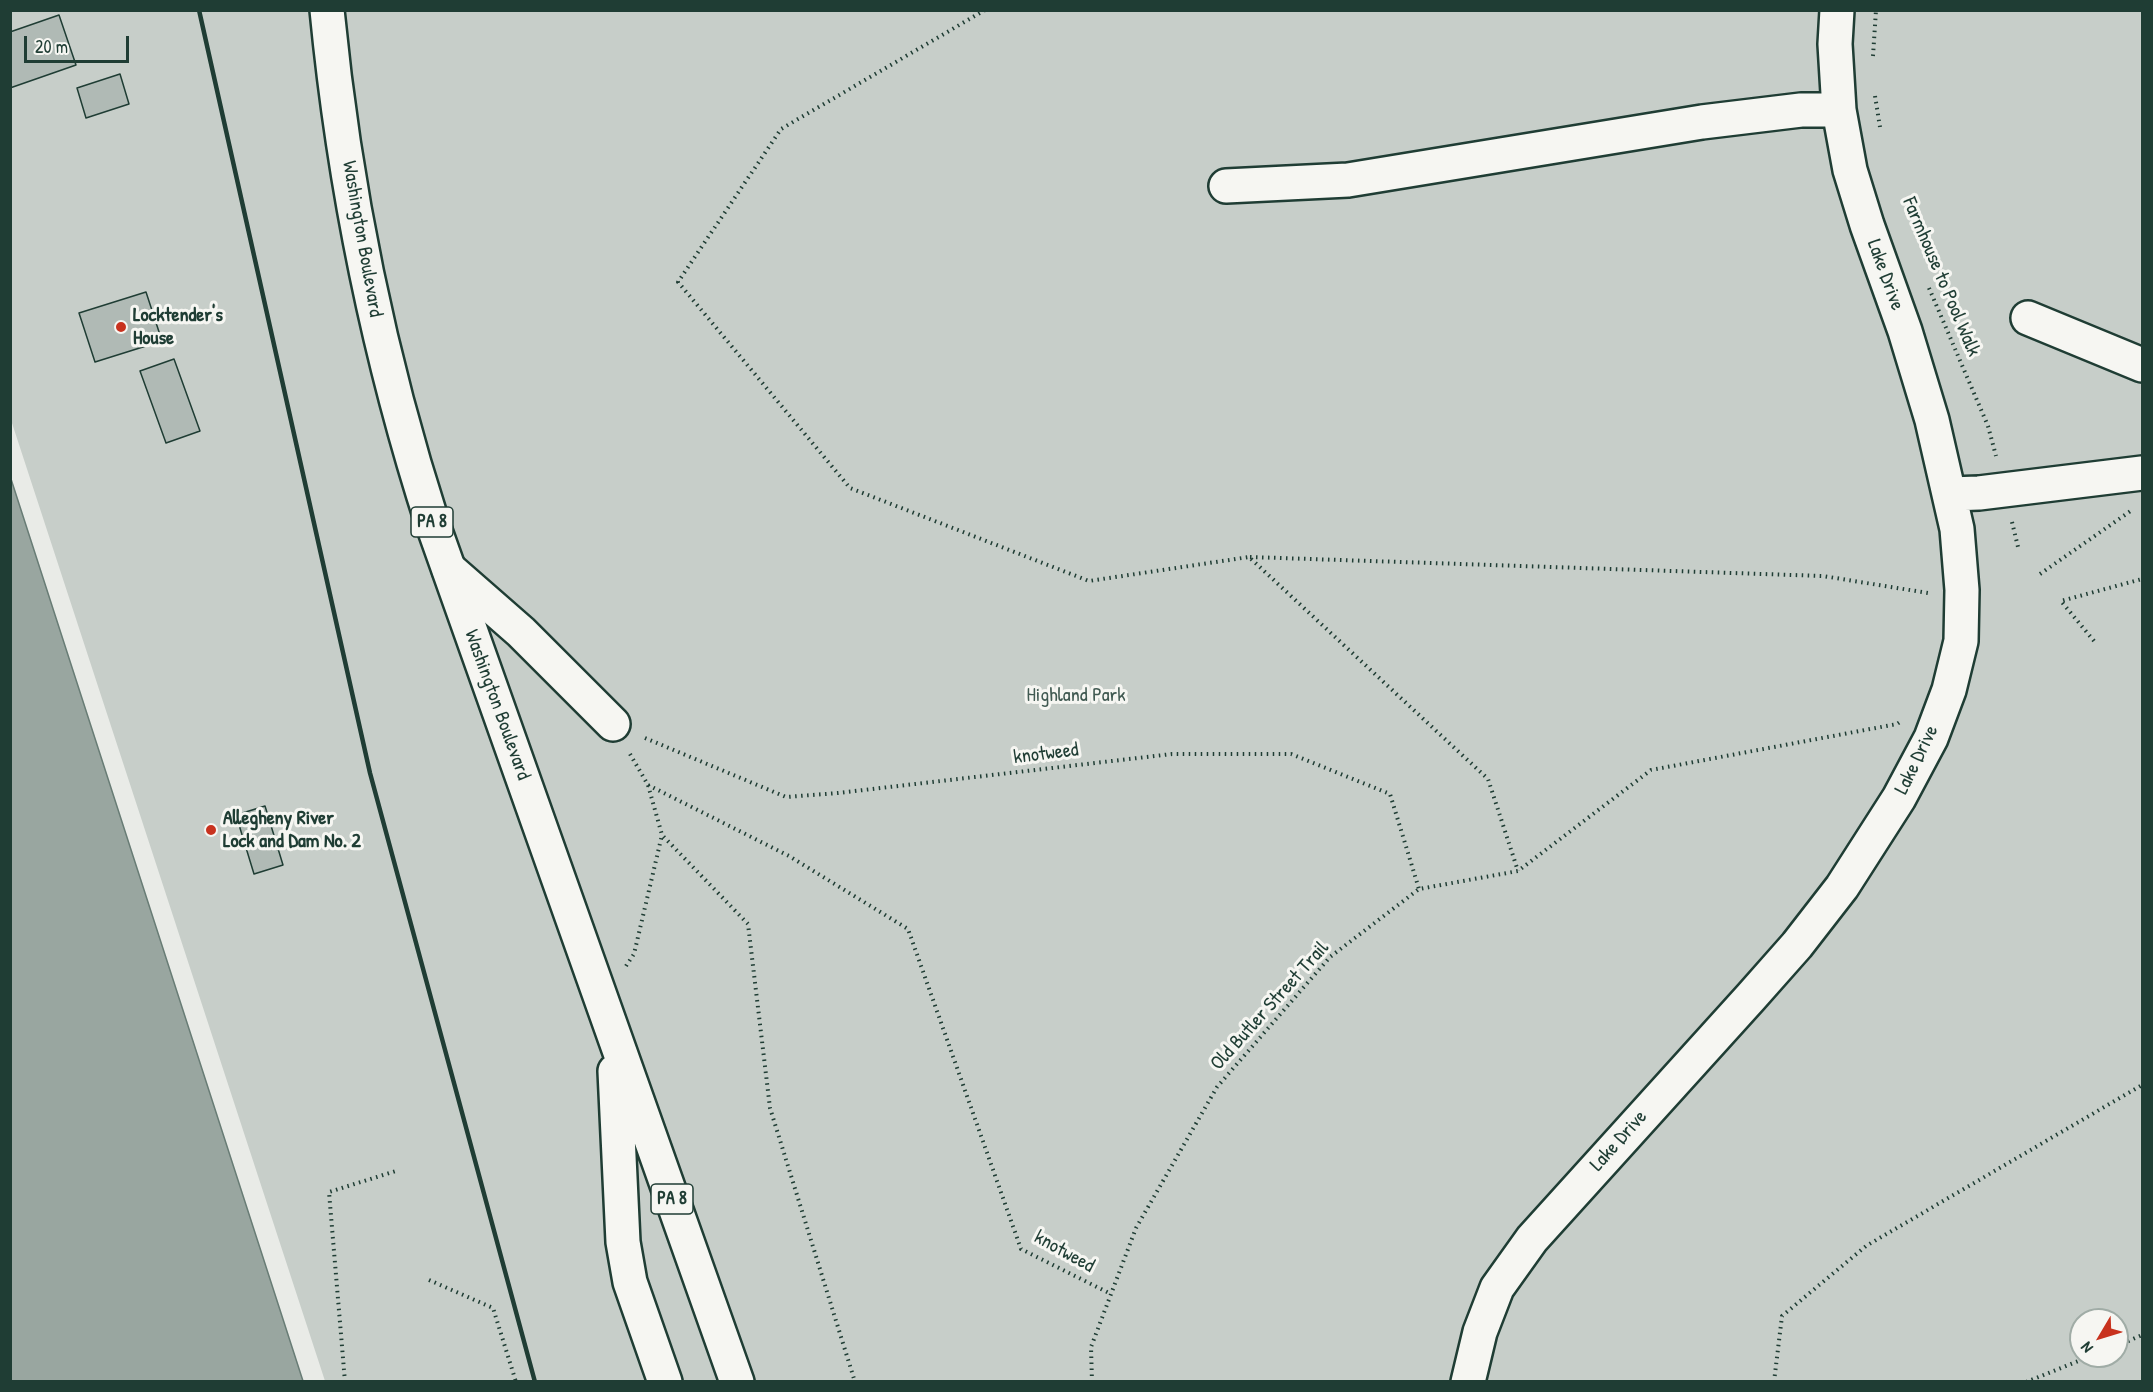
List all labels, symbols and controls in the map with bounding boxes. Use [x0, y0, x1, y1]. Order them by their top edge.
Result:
scale bar [27, 24, 132, 62]
text: 20 m [35, 34, 68, 59]
street label: Washington Boulevard [336, 159, 388, 319]
street label: Farmhouse to Pool Walk [1897, 194, 1985, 360]
street label: Lake Drive [1861, 236, 1909, 314]
place label: Locktender's House [133, 304, 223, 351]
marker: Locktender's House [114, 320, 128, 334]
road number: PA 8 [411, 507, 453, 537]
street label: Washington Boulevard [459, 627, 535, 783]
park label: Highland Park [1026, 684, 1126, 708]
street label: Lake Drive [1890, 722, 1944, 798]
street label: knotweed [1012, 738, 1080, 770]
place label: Allegheny River Lock and Dam No. 2 [223, 807, 361, 854]
marker: Allegheny River Lock and Dam No. 2 [204, 823, 218, 837]
street label: Old Butler Street Trail [1206, 937, 1334, 1075]
street label: Lake Drive [1585, 1106, 1653, 1176]
road number: PA 8 [651, 1184, 693, 1214]
street label: knotweed [1030, 1226, 1098, 1278]
north arrow [2069, 1308, 2129, 1368]
text: N [2075, 1338, 2098, 1358]

